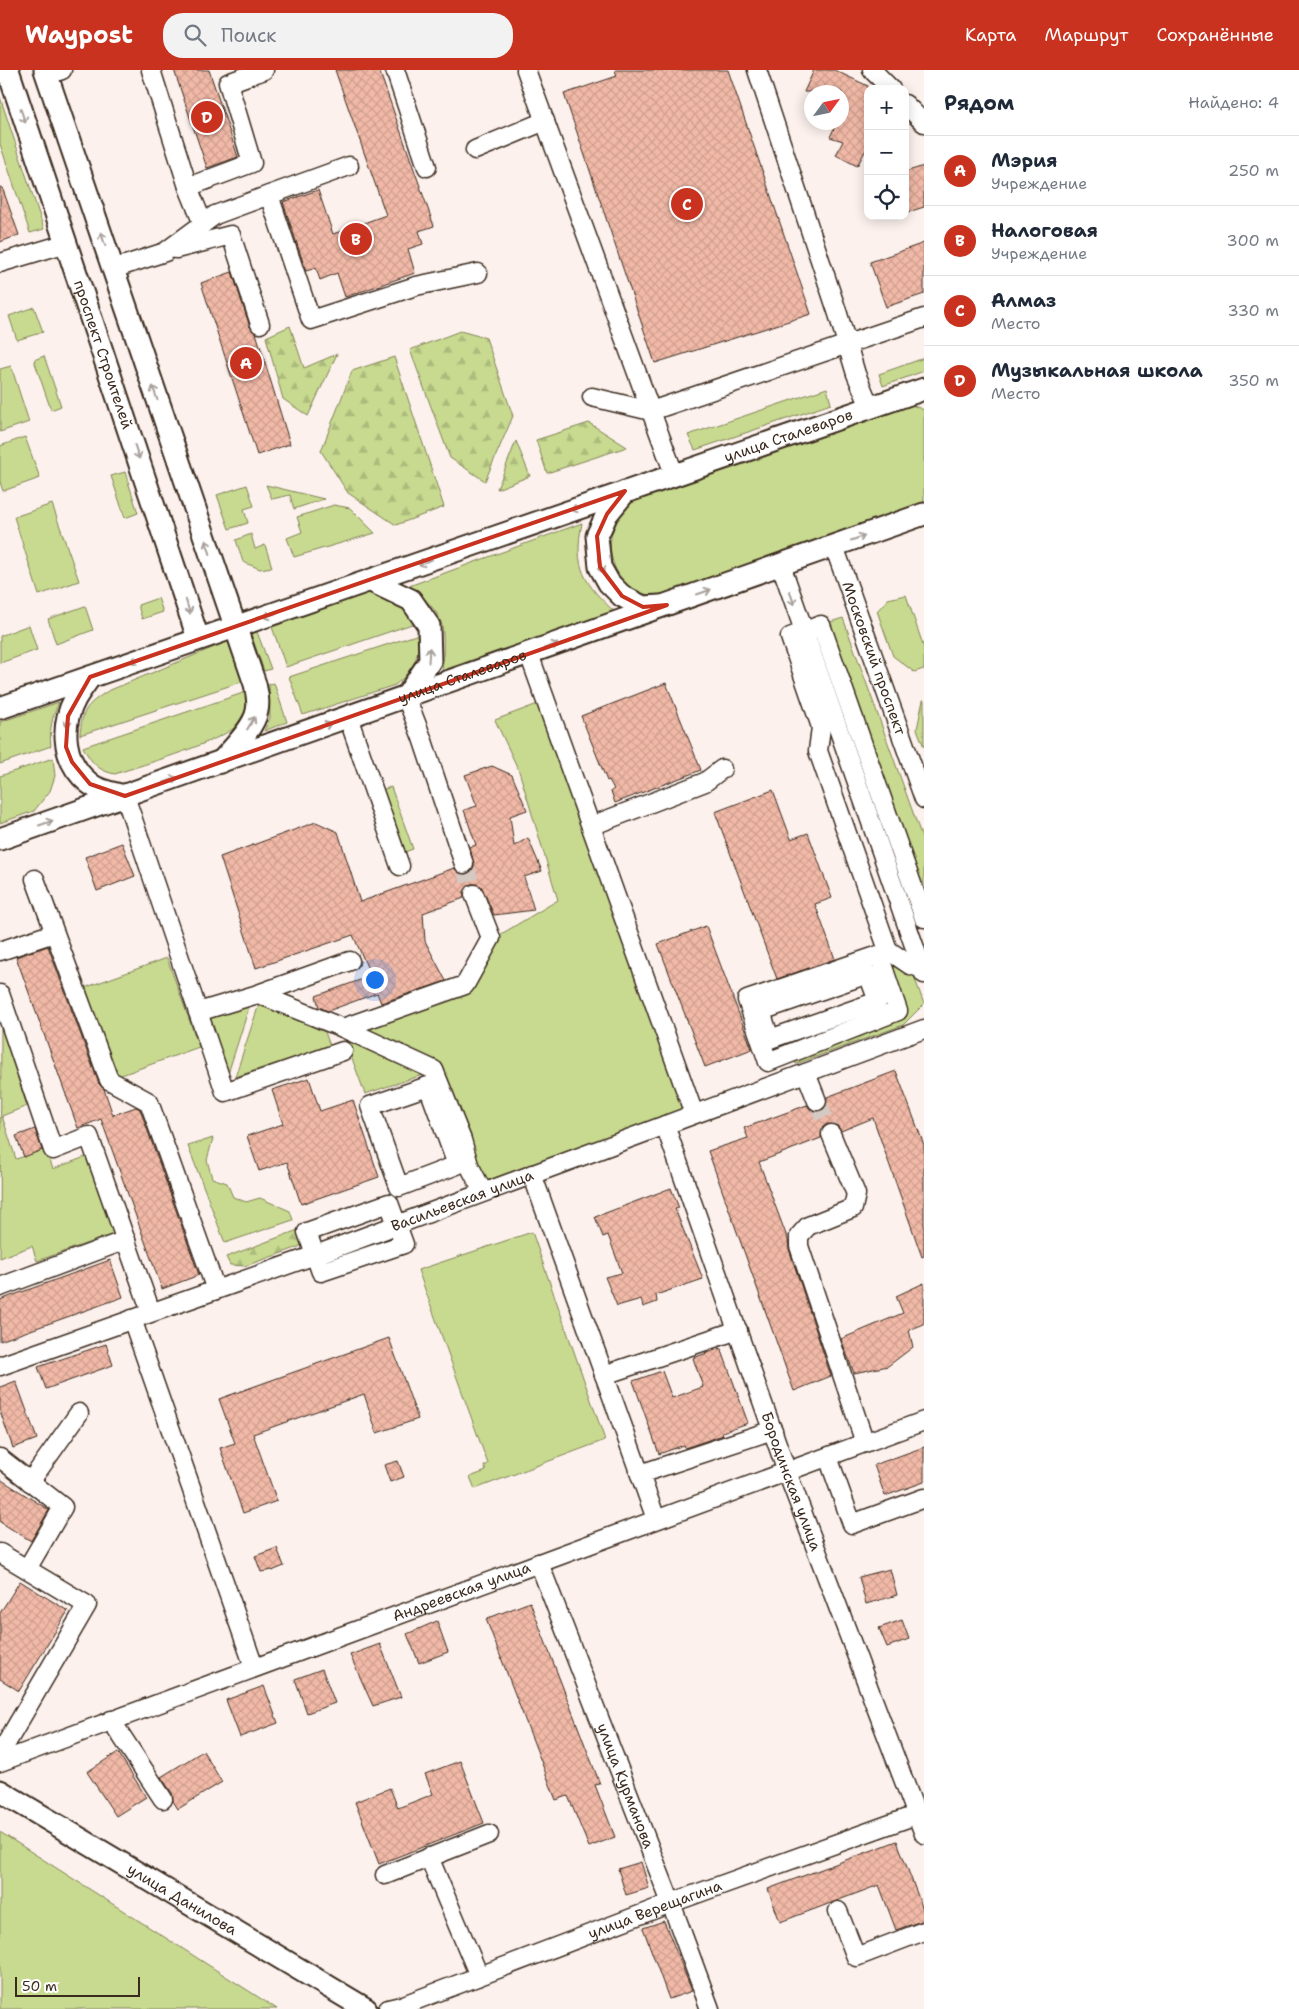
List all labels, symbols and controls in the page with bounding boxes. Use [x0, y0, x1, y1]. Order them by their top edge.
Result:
search box [163, 13, 513, 58]
text: Waypost [25, 19, 133, 51]
icon: search [181, 21, 209, 49]
text: Поиск [221, 23, 276, 48]
text: Карта [965, 23, 1016, 47]
text: Маршрут [1044, 23, 1128, 47]
text: Сохранённые [1156, 23, 1274, 47]
north arrow [804, 85, 849, 130]
map controls [864, 85, 909, 220]
button: + [864, 85, 909, 130]
text: Рядом [944, 89, 1014, 117]
text: Найдено: 4 [1188, 92, 1279, 113]
pin: D [191, 98, 223, 136]
one-way arrow [19, 108, 29, 124]
button: − [864, 130, 909, 175]
text: Мэрия [991, 148, 1058, 173]
text: A [954, 160, 966, 181]
text: 250 m [1228, 160, 1279, 181]
text: Учреждение [991, 173, 1087, 194]
button: locate [864, 175, 909, 220]
pin: C [671, 185, 703, 223]
text: Налоговая [991, 218, 1098, 243]
pin: B [340, 220, 372, 258]
text: B [955, 230, 965, 251]
text: 300 m [1227, 230, 1279, 251]
one-way arrow [98, 232, 107, 248]
text: Учреждение [991, 243, 1087, 264]
street label: проспект Строителей [69, 277, 137, 432]
text: Алмаз [991, 288, 1056, 313]
text: C [955, 300, 965, 321]
text: 330 m [1227, 300, 1279, 321]
text: Место [991, 313, 1041, 334]
pin: A [230, 344, 262, 382]
text: Музыкальная школа [991, 358, 1203, 383]
text: D [954, 370, 966, 391]
text: 350 m [1228, 370, 1279, 391]
text: Место [991, 383, 1041, 404]
one-way arrow [150, 385, 160, 401]
street label: улица Сталеваров [721, 404, 855, 467]
one-way arrow [133, 444, 142, 460]
one-way arrow [571, 504, 586, 513]
one-way arrow [849, 533, 865, 542]
one-way arrow [203, 540, 212, 555]
one-way arrow [418, 558, 433, 567]
one-way arrow [597, 558, 607, 574]
street label: Московский проспект [837, 579, 910, 738]
one-way arrow [696, 587, 712, 596]
one-way arrow [788, 590, 798, 606]
one-way arrow [184, 598, 194, 614]
one-way arrow [264, 611, 279, 620]
one-way arrow [543, 641, 558, 650]
street label: улица Сталеваров [395, 645, 529, 708]
one-way arrow [424, 647, 433, 663]
one-way arrow [130, 656, 146, 665]
one-way arrow [63, 711, 72, 727]
one-way arrow [246, 717, 256, 731]
one-way arrow [316, 721, 331, 730]
one-way arrow [163, 775, 178, 784]
one-way arrow [38, 818, 53, 827]
your location [362, 967, 388, 993]
street label: Васильевская улица [388, 1165, 537, 1236]
street label: Бородинская улица [757, 1409, 826, 1554]
street label: Андреевская улица [390, 1557, 534, 1626]
street label: улица Курманова [592, 1720, 659, 1852]
street label: улица Данилова [124, 1859, 241, 1940]
street label: улица Верещагина [585, 1875, 725, 1944]
scale bar [15, 1974, 140, 1997]
text: 50 m [22, 1977, 57, 1995]

